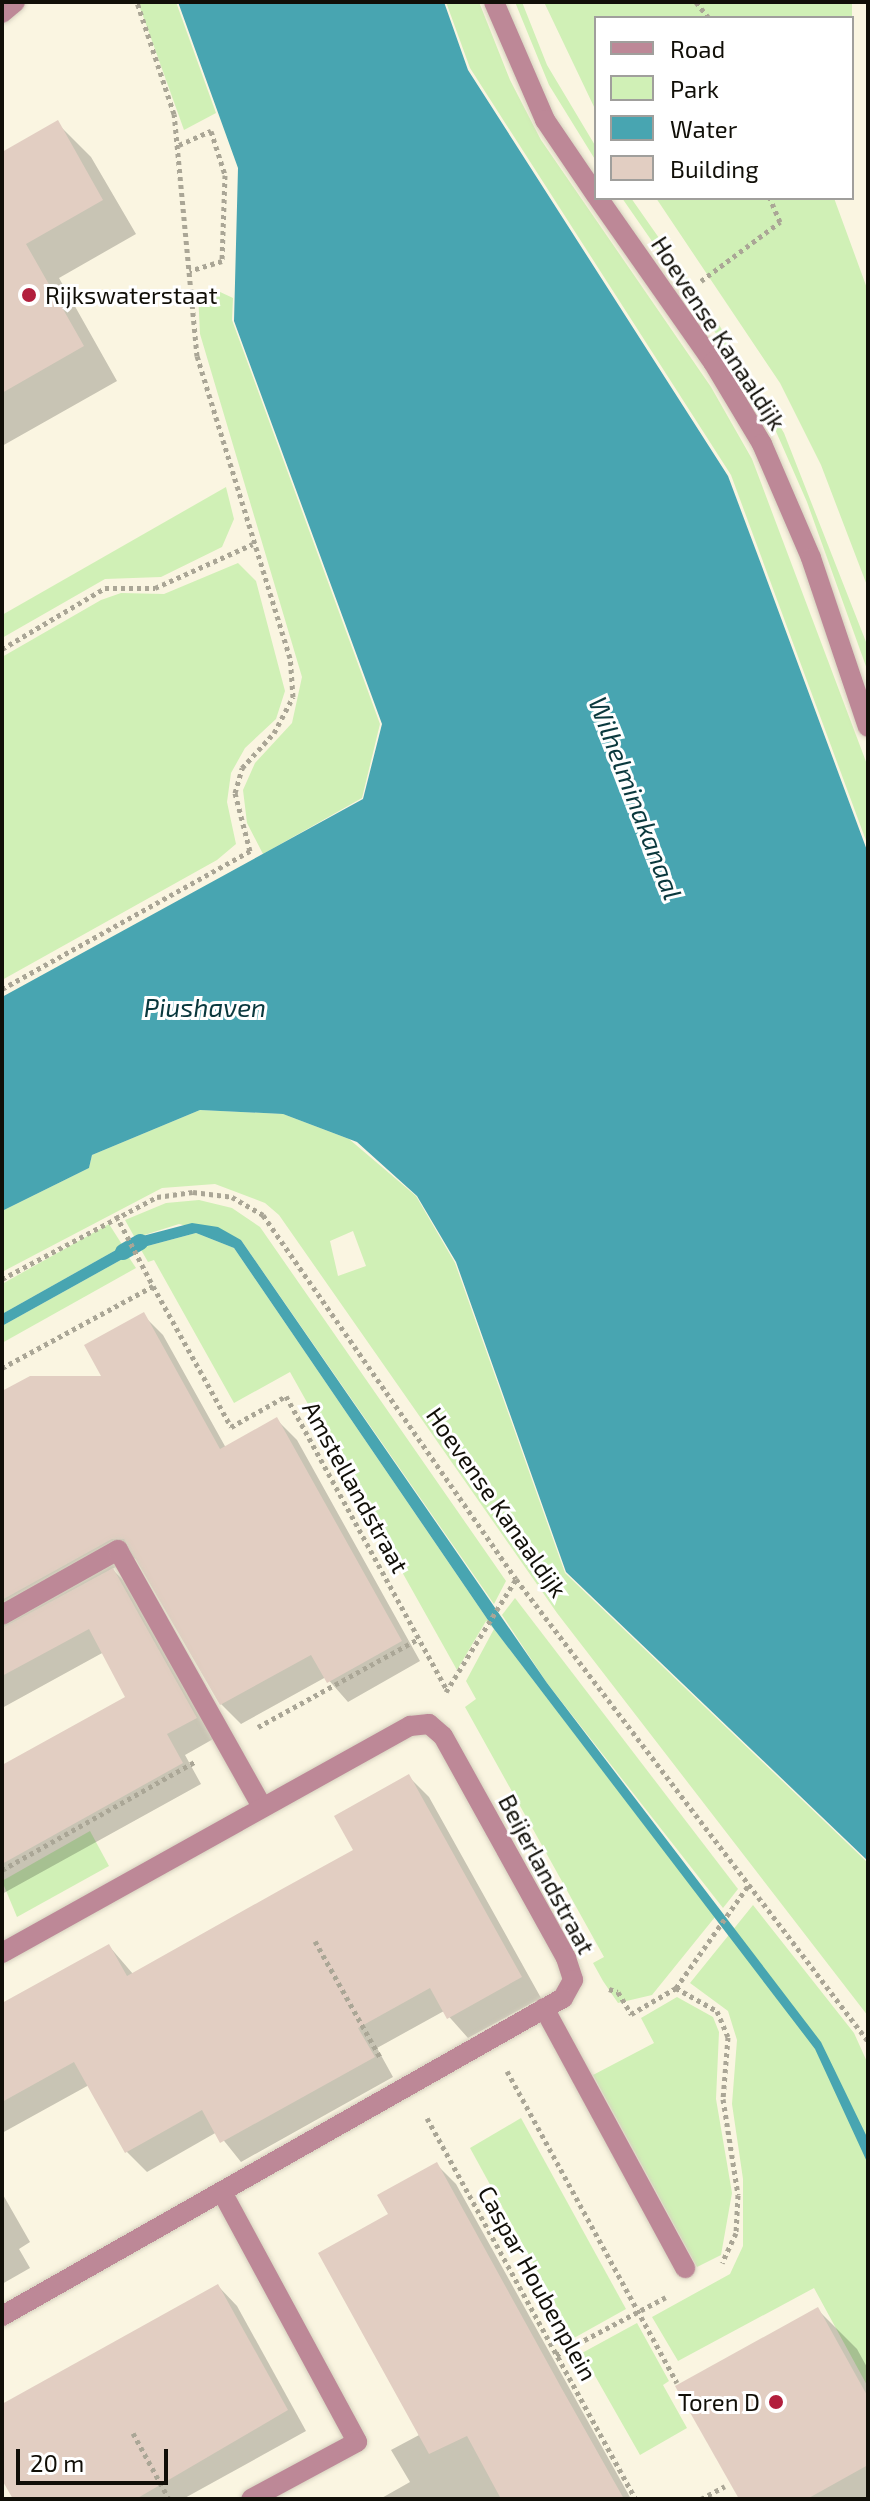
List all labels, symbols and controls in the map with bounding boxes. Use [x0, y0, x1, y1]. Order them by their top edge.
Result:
legend [594, 16, 854, 200]
text: Road [670, 34, 725, 63]
text: Park [670, 74, 719, 103]
text: Water [670, 114, 737, 143]
text: Building [670, 154, 759, 183]
street label: Hoevense Kanaaldijk [646, 231, 792, 435]
place label: Rijkswaterstaat [45, 281, 218, 309]
marker: Rijkswaterstaat [20, 286, 38, 304]
water label: Wilhelminakanaal [583, 692, 689, 904]
water label: Piushaven [144, 991, 266, 1023]
street label: Amstellandstraat [297, 1396, 415, 1578]
street label: Hoevense Kanaaldijk [421, 1402, 573, 1602]
street label: Beijerlandstraat [493, 1789, 601, 1959]
street label: Caspar Houbenplein [472, 2180, 604, 2386]
place label: Toren D [678, 2388, 760, 2416]
marker: Toren D [767, 2393, 785, 2411]
scale bar [20, 2433, 172, 2483]
text: 20 m [30, 2448, 84, 2477]

